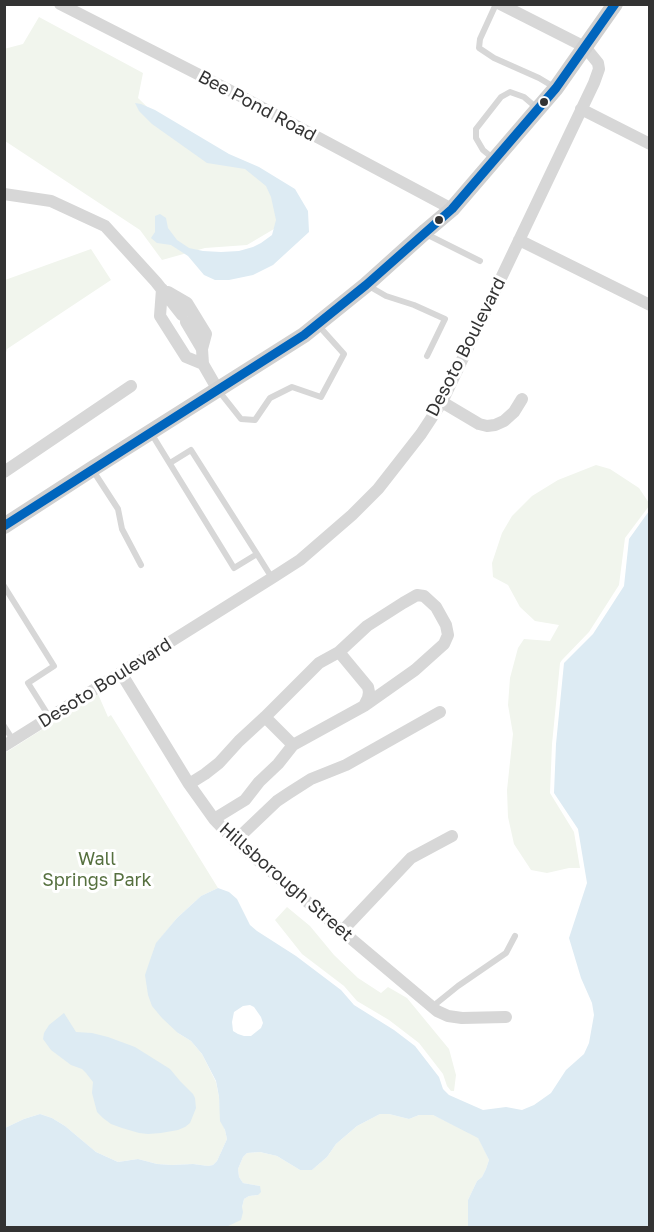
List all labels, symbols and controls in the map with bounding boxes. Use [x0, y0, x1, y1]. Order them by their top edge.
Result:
street label: Bee Pond Road [194, 66, 320, 146]
unlabelled marker [538, 96, 550, 108]
unlabelled marker [433, 214, 445, 226]
street label: Desoto Boulevard [422, 274, 510, 420]
street label: Desoto Boulevard [34, 633, 176, 733]
street label: Hillsborough Street [215, 818, 357, 946]
park label: Wall Springs Park [42, 848, 152, 890]

